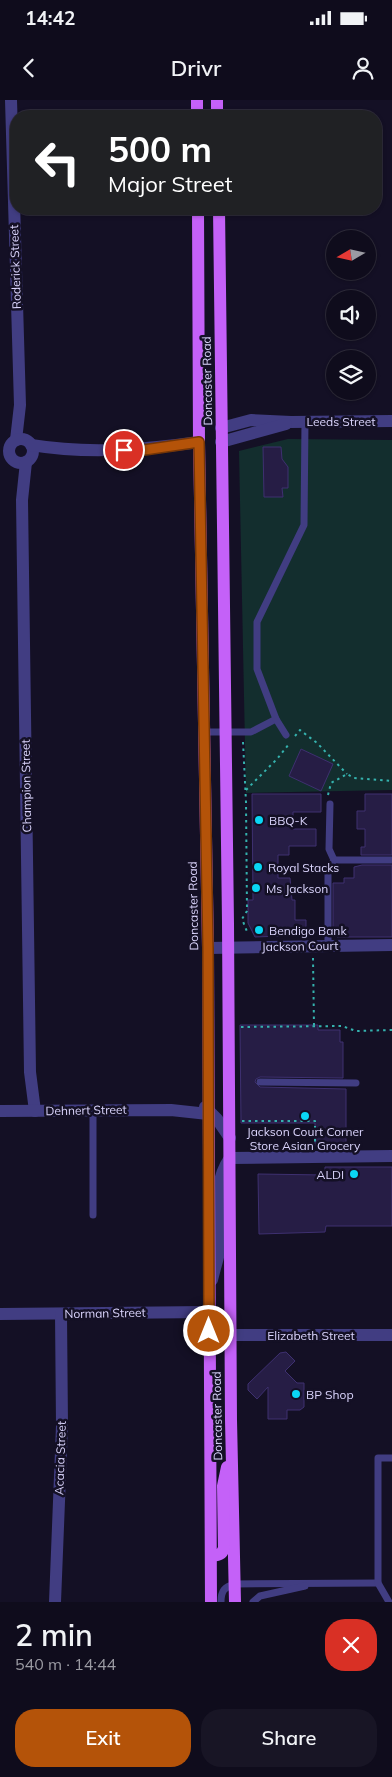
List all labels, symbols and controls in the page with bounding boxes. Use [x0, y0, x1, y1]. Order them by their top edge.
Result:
text: 14:42 [25, 6, 75, 30]
icon: back [15, 54, 43, 82]
text: Drivr [171, 54, 221, 82]
icon: person [349, 54, 377, 82]
text: 500 m [108, 127, 212, 171]
icon: left [25, 130, 90, 195]
text: Major Street [108, 170, 232, 198]
street label: Roderick Street [6, 225, 24, 309]
north arrow [326, 230, 376, 280]
map controls [326, 230, 376, 400]
button: sound [326, 290, 376, 340]
street label: Doncaster Road [199, 336, 215, 426]
button: layers [326, 350, 376, 400]
street label: Leeds Street [306, 414, 376, 429]
pin [103, 429, 145, 471]
icon: arrive [110, 436, 138, 464]
street label: Champion Street [18, 739, 34, 833]
place label: BBQ-K [269, 813, 308, 828]
marker: BBQ-K [253, 814, 265, 826]
place label: Royal Stacks [268, 860, 339, 875]
street label: Doncaster Road [185, 861, 201, 951]
marker: Royal Stacks [252, 861, 264, 873]
place label: Ms Jackson [266, 881, 328, 896]
marker: Ms Jackson [250, 882, 262, 894]
place label: Bendigo Bank [269, 923, 347, 938]
marker: Bendigo Bank [253, 924, 265, 936]
street label: Jackson Court [262, 938, 338, 954]
street label: Dehnert Street [45, 1102, 127, 1118]
marker: Jackson Court Corner Store Asian Grocery [299, 1110, 311, 1122]
place label: Jackson Court Corner Store Asian Grocery [247, 1124, 364, 1153]
place label: ALDI [317, 1167, 344, 1182]
marker: ALDI [348, 1168, 360, 1180]
position arrow [182, 1304, 234, 1356]
street label: Norman Street [64, 1305, 146, 1321]
street label: Elizabeth Street [267, 1328, 355, 1343]
street label: Doncaster Road [209, 1371, 225, 1461]
place label: BP Shop [306, 1387, 354, 1402]
marker: BP Shop [290, 1388, 302, 1400]
street label: Acacia Street [51, 1421, 69, 1495]
text: 2 min [15, 1616, 93, 1654]
button: close [325, 1619, 377, 1671]
text: 540 m · 14:44 [15, 1654, 116, 1674]
button: Exit [15, 1709, 191, 1767]
button: Share [201, 1709, 377, 1767]

